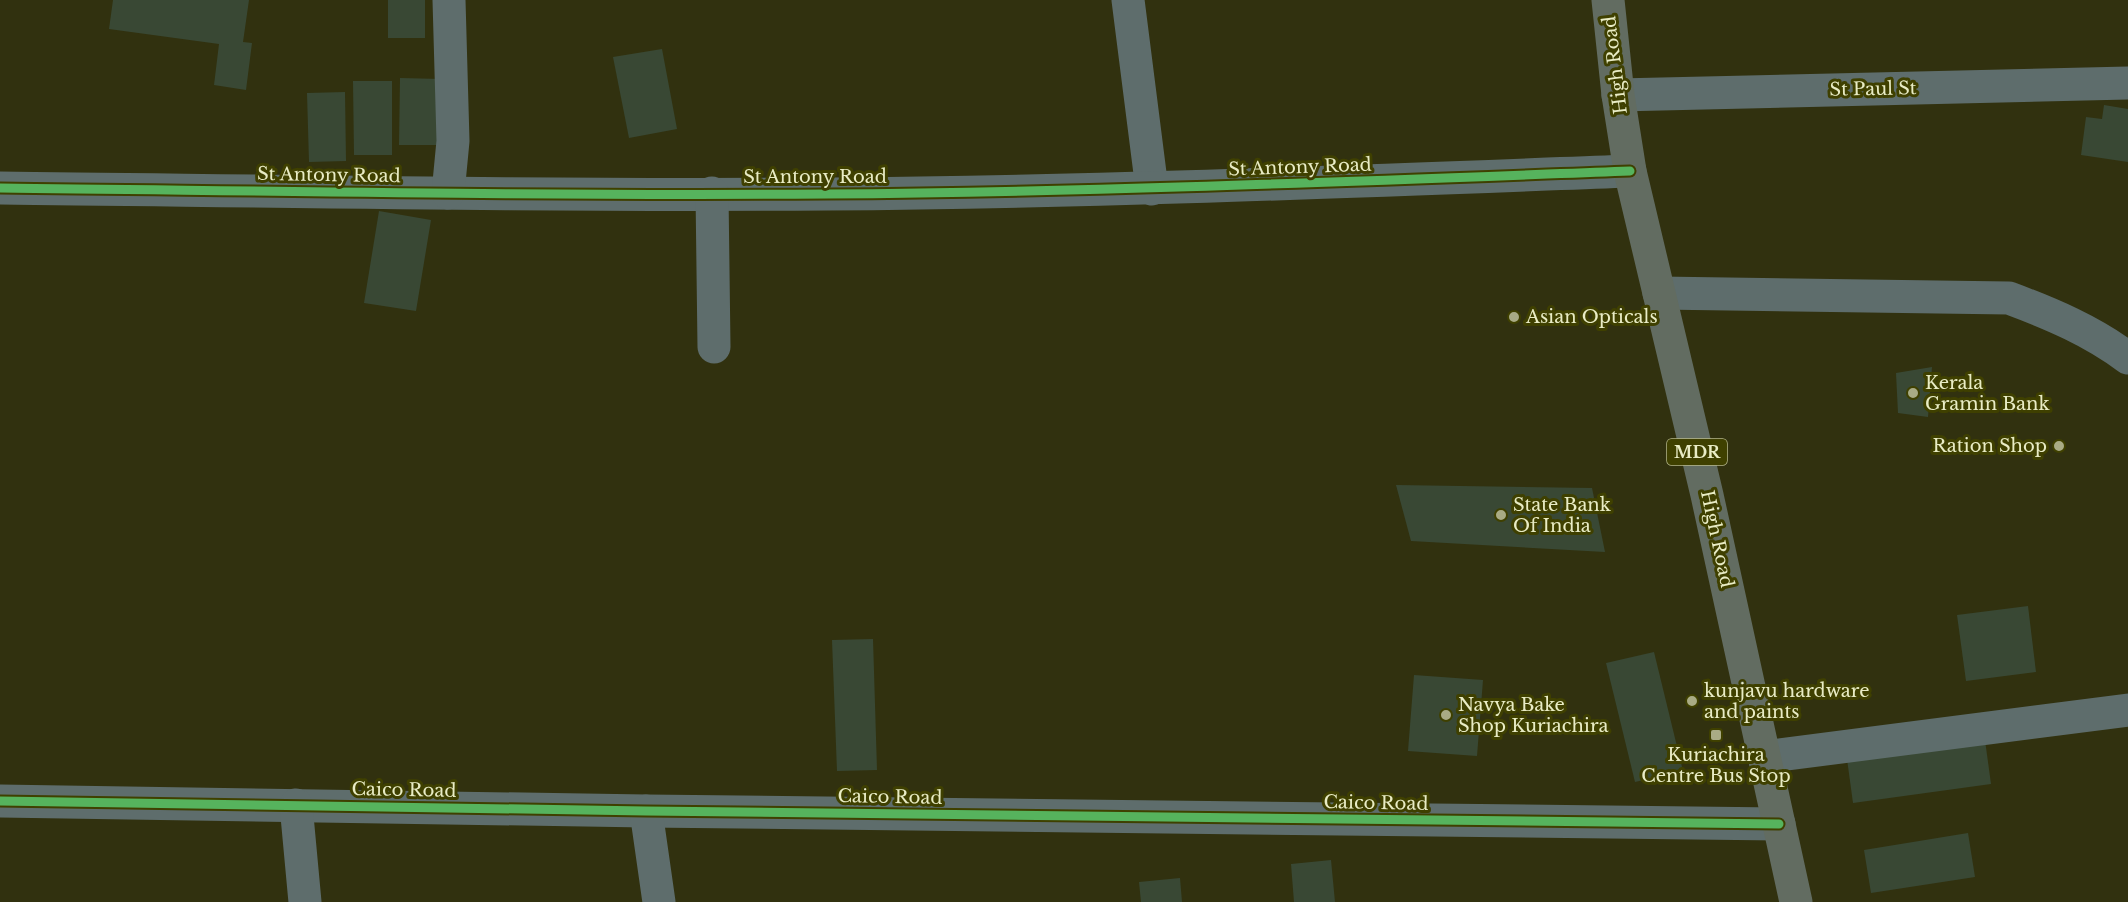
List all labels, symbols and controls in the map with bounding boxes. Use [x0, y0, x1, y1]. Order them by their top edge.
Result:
street label: High Road [1598, 15, 1632, 115]
street label: St Paul St [1829, 77, 1917, 101]
street label: St Antony Road [1228, 153, 1372, 181]
street label: St Antony Road [257, 163, 401, 187]
street label: St Antony Road [743, 166, 887, 188]
place label: Asian Opticals [1525, 306, 1658, 328]
marker: Asian Opticals [1507, 310, 1521, 324]
place label: Kerala Gramin Bank [1925, 372, 2050, 415]
marker: Kerala Gramin Bank [1906, 386, 1920, 400]
place label: Ration Shop [1933, 435, 2047, 457]
road number: MDR [1667, 439, 1727, 465]
marker: Ration Shop [2052, 439, 2066, 453]
street label: High Road [1696, 488, 1738, 590]
place label: State Bank Of India [1513, 494, 1611, 537]
marker: State Bank Of India [1494, 508, 1508, 522]
place label: kunjavu hardware and paints [1704, 680, 1869, 723]
place label: Navya Bake Shop Kuriachira [1458, 694, 1608, 737]
marker: kunjavu hardware and paints [1685, 694, 1699, 708]
marker: Navya Bake Shop Kuriachira [1439, 708, 1453, 722]
marker: Kuriachira Centre Bus Stop [1709, 728, 1723, 742]
place label: Kuriachira Centre Bus Stop [1641, 744, 1791, 787]
street label: Caico Road [351, 778, 457, 802]
street label: Caico Road [837, 785, 943, 809]
street label: Caico Road [1323, 791, 1429, 815]

